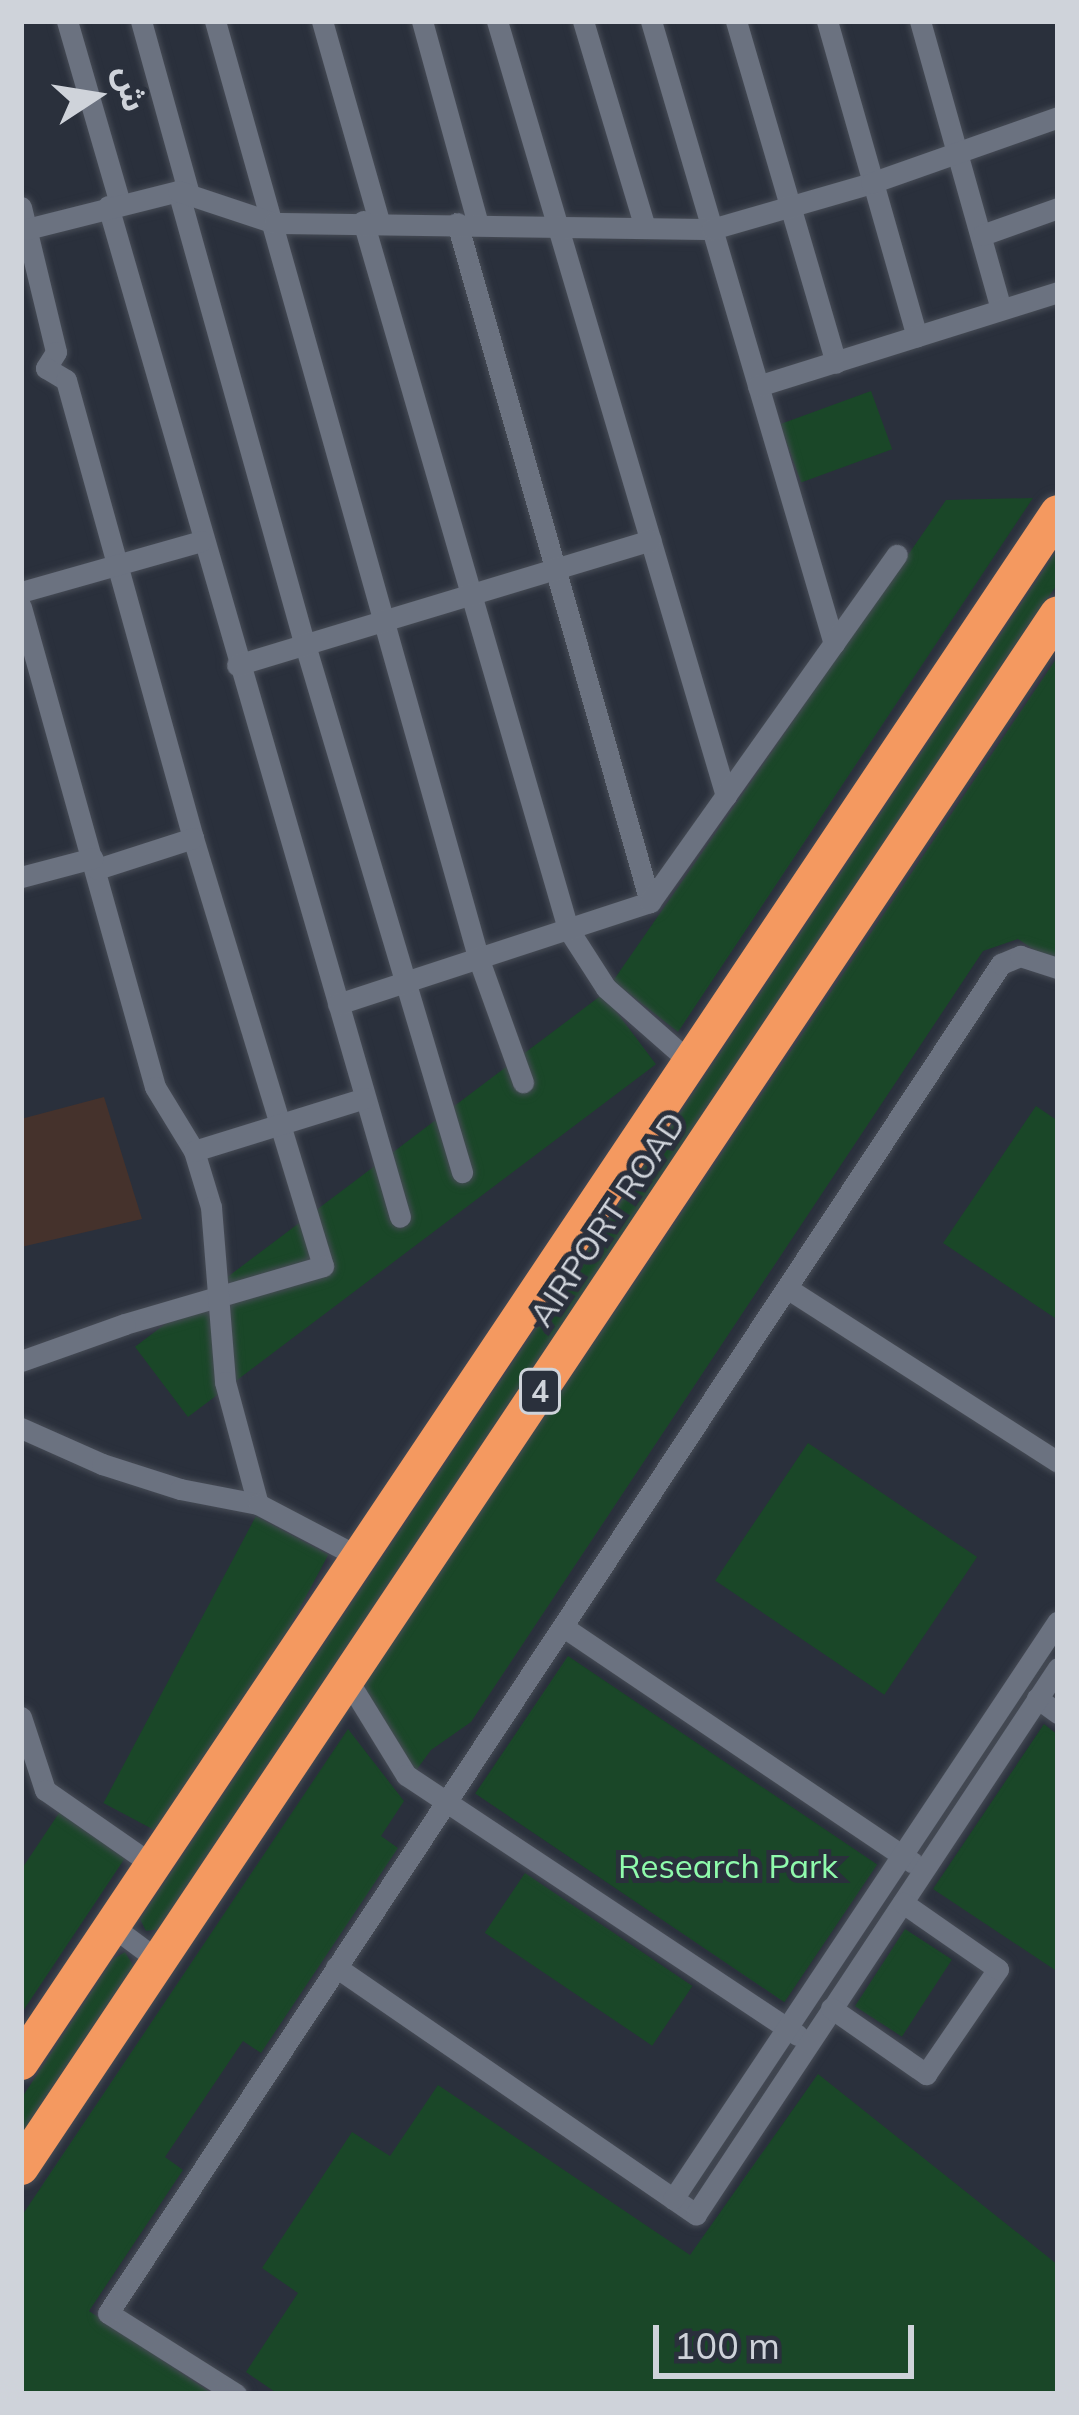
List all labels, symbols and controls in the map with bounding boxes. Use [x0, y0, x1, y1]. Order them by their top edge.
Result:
north arrow [36, 36, 156, 156]
text: ش [107, 62, 156, 115]
street label: AIRPORT ROAD [521, 1104, 693, 1334]
road number: 4 [519, 1367, 561, 1415]
park label: Research Park [618, 1846, 838, 1886]
scale bar [659, 2301, 920, 2375]
text: 100 m [674, 2323, 780, 2368]

